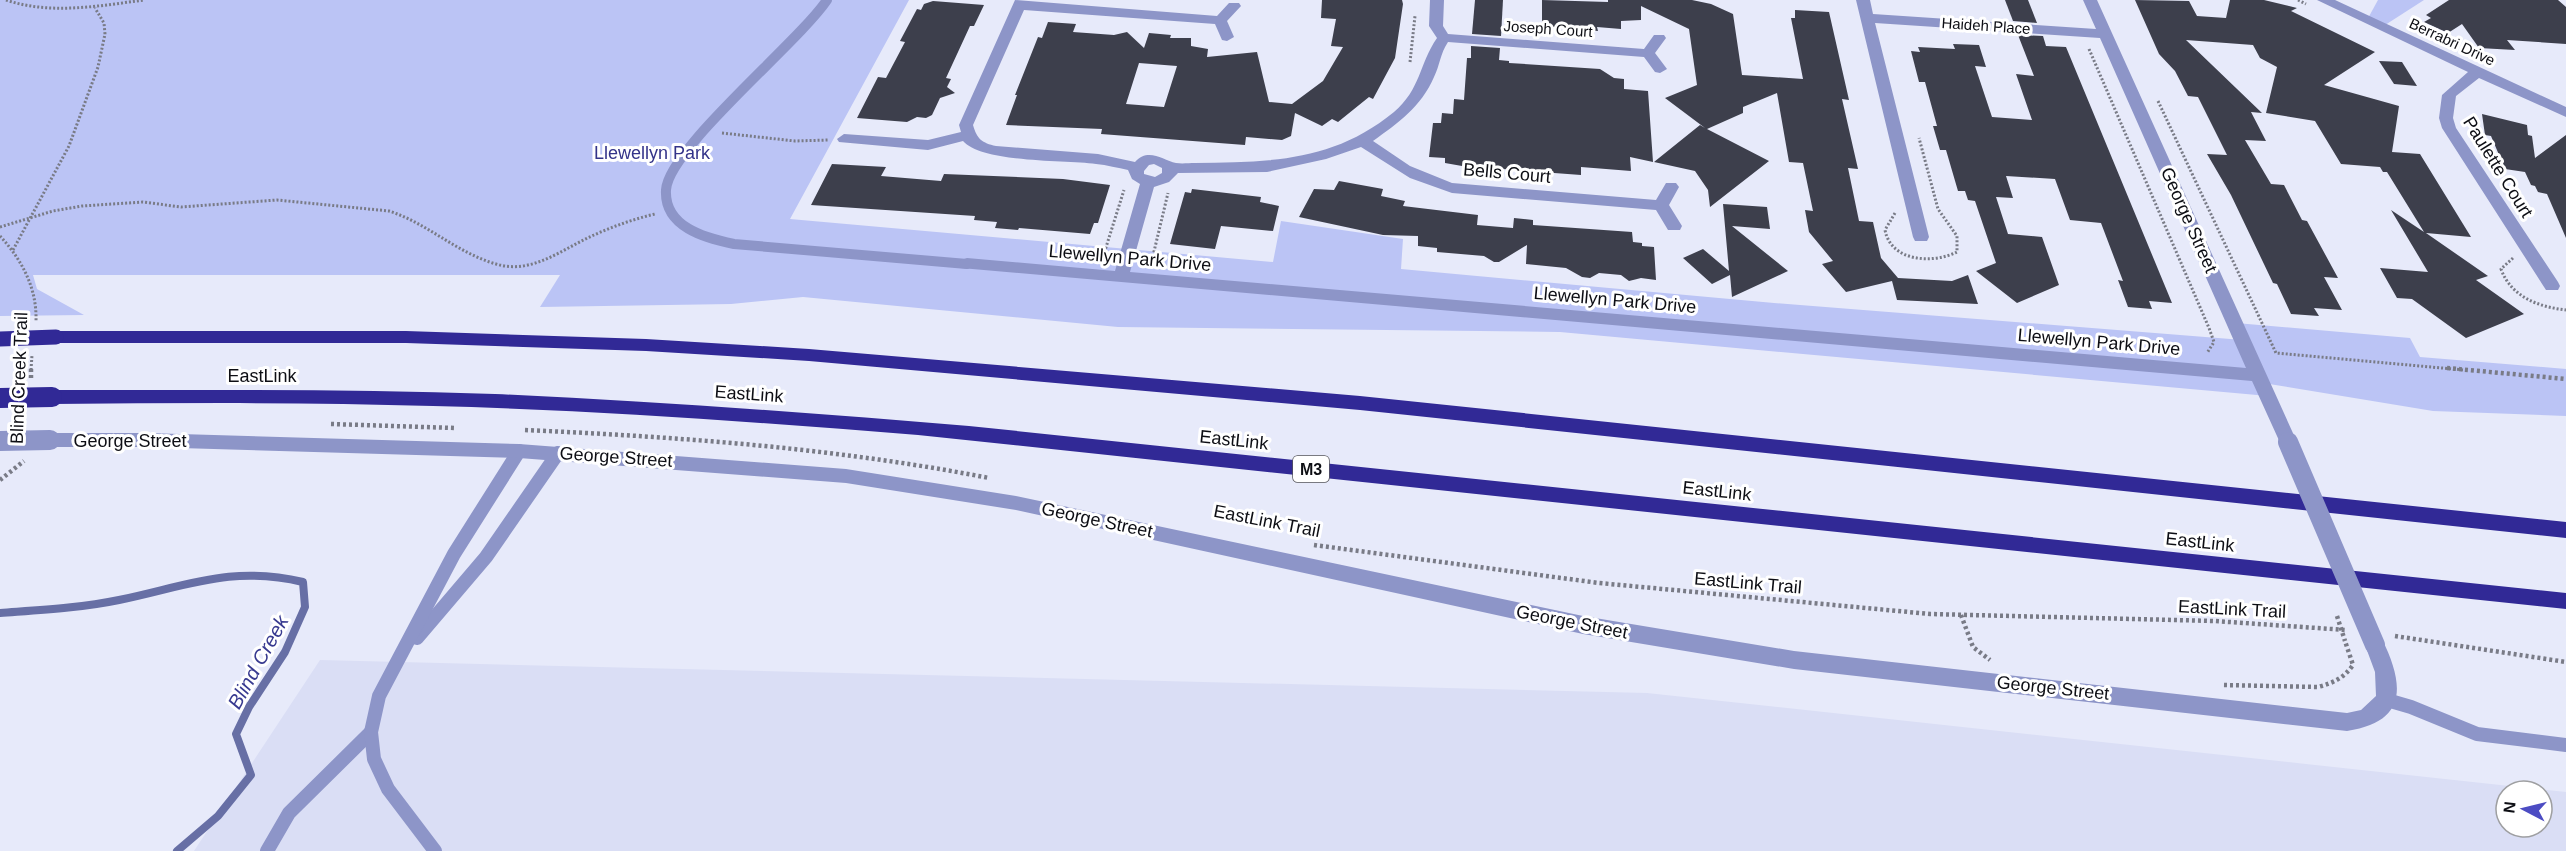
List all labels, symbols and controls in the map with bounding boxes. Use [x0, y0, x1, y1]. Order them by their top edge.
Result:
street label: Haideh Place [1941, 14, 2031, 37]
street label: Berrabri Drive [2407, 14, 2498, 69]
street label: Joseph Court [1503, 17, 1594, 40]
street label: Paulette Court [2459, 113, 2537, 221]
park label: Llewellyn Park [594, 143, 711, 163]
street label: Bells Court [1462, 159, 1552, 187]
street label: George Street [2157, 164, 2221, 276]
street label: Llewellyn Park Drive [1048, 241, 1212, 275]
street label: Llewellyn Park Drive [1533, 283, 1697, 317]
street label: Blind Creek Trail [7, 312, 31, 444]
street label: Llewellyn Park Drive [2017, 325, 2181, 359]
street label: EastLink [227, 366, 298, 386]
street label: EastLink [714, 382, 785, 406]
street label: EastLink [1199, 426, 1270, 454]
street label: George Street [73, 431, 187, 451]
street label: George Street [559, 443, 673, 471]
road number: M3 [1293, 456, 1329, 482]
street label: EastLink [1682, 477, 1753, 505]
street label: George Street [1040, 498, 1154, 542]
street label: EastLink Trail [1212, 501, 1322, 541]
street label: EastLink [2165, 528, 2236, 556]
street label: EastLink Trail [1693, 568, 1803, 598]
street label: EastLink Trail [2178, 596, 2286, 622]
street label: George Street [1515, 601, 1629, 643]
water label: Blind Creek [223, 611, 293, 713]
street label: George Street [1996, 672, 2110, 704]
north arrow [2494, 779, 2554, 839]
text: N [2500, 800, 2519, 814]

